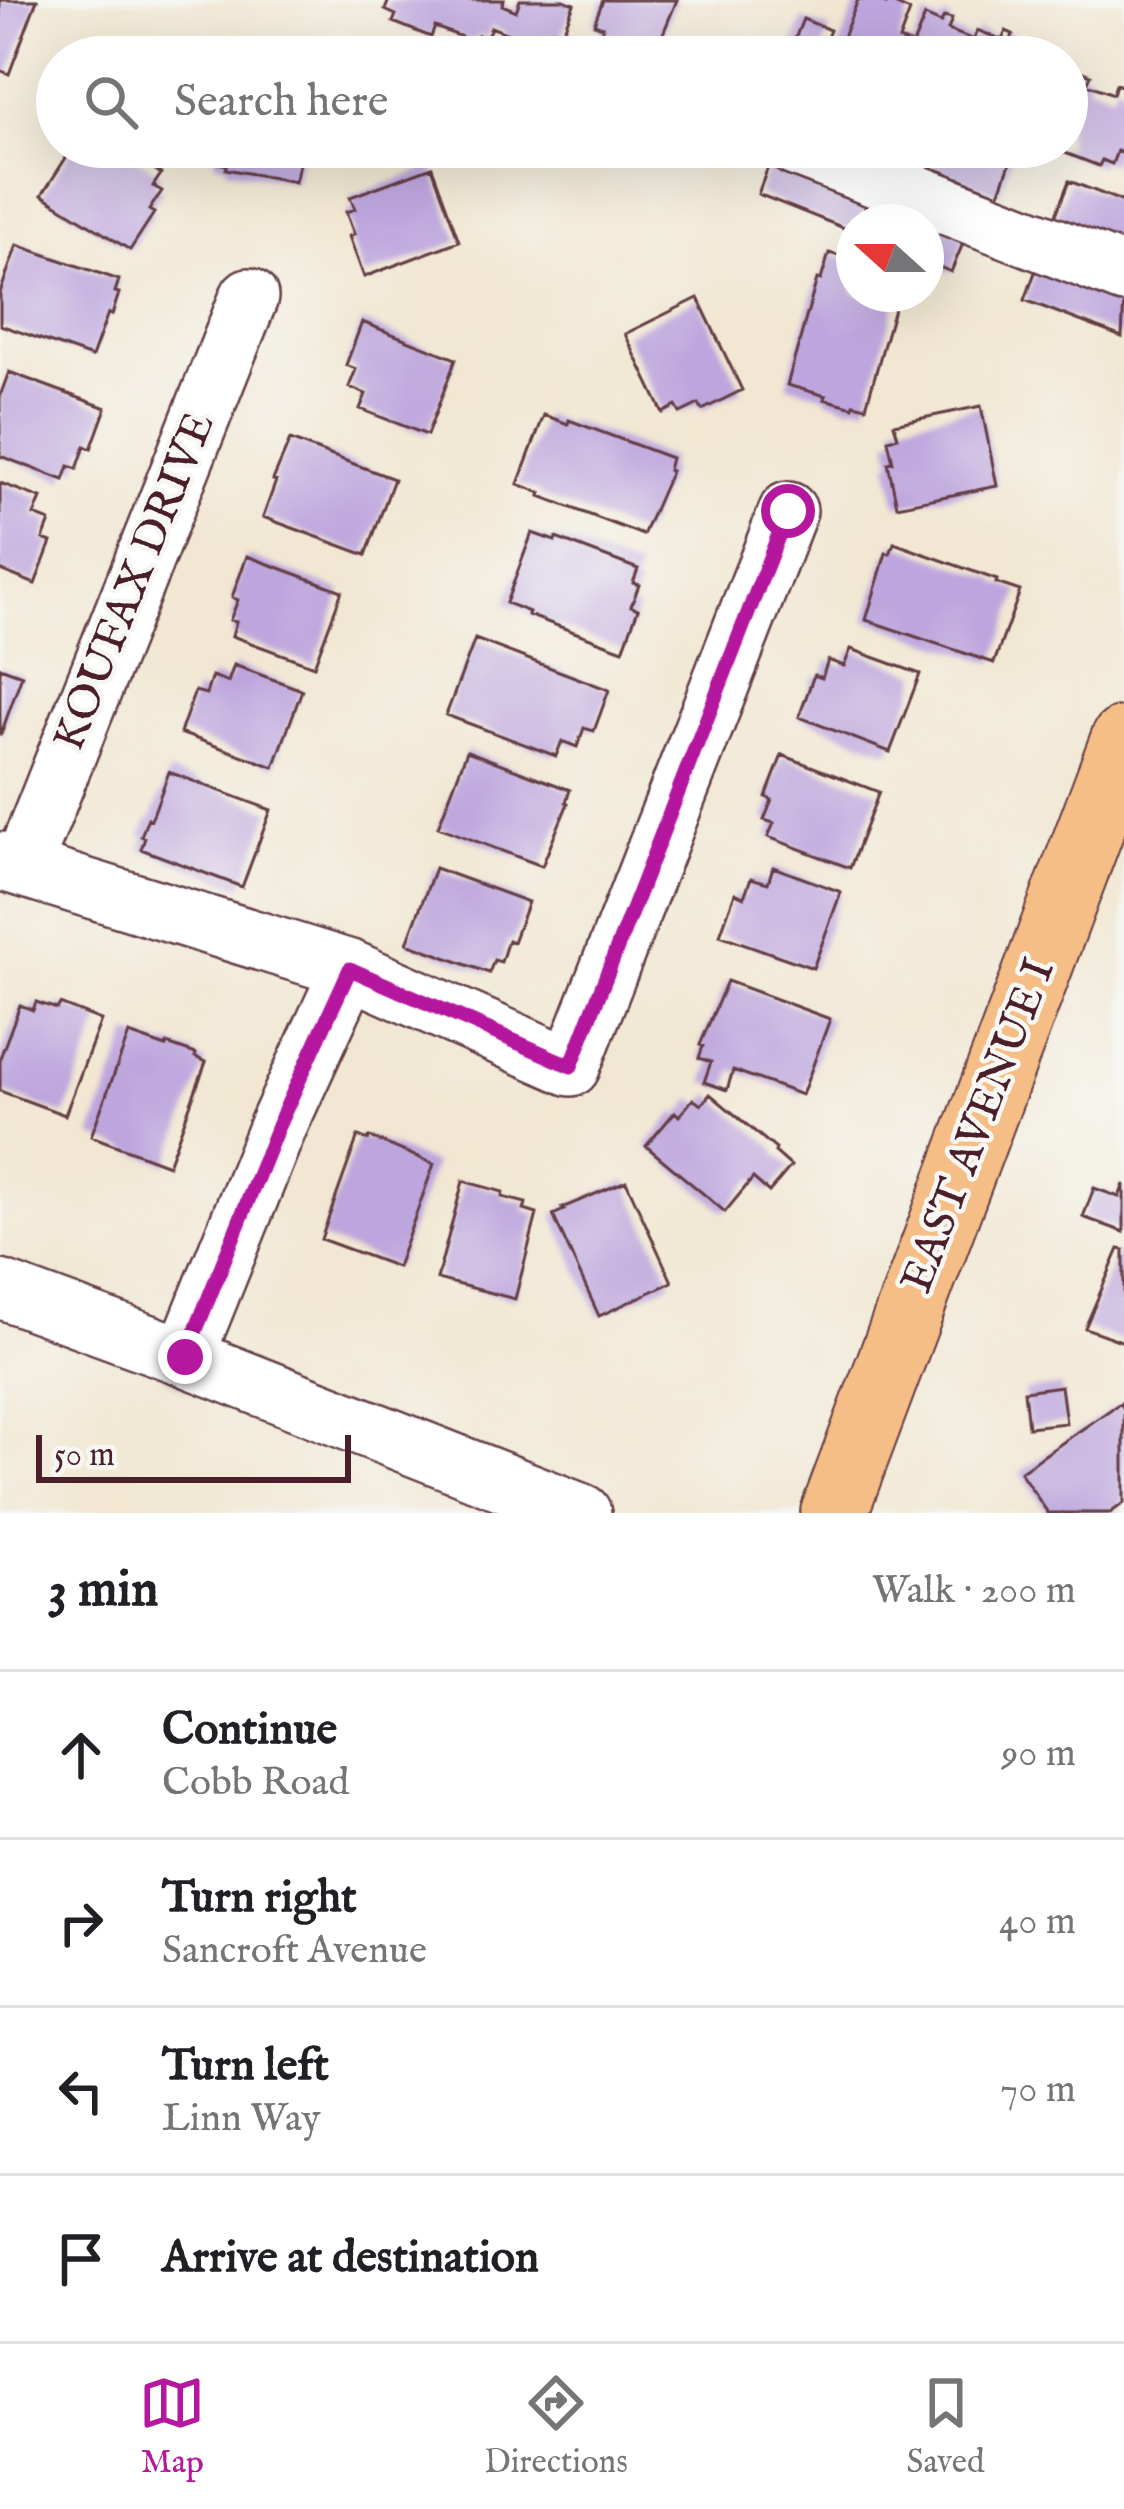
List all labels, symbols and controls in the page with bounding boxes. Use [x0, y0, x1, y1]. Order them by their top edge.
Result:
search box [36, 36, 1088, 168]
icon: search [78, 69, 144, 135]
text: Search here [174, 74, 388, 131]
north arrow [836, 204, 944, 312]
street label: KOUFAX DRIVE [41, 404, 229, 760]
route start [761, 484, 815, 538]
street label: EAST AVENUE I [889, 951, 1069, 1301]
route end [158, 1330, 212, 1384]
scale bar [36, 1429, 351, 1482]
text: 50 m [54, 1435, 115, 1477]
text: 3 min [48, 1559, 158, 1624]
text: Walk · 200 m [872, 1567, 1076, 1616]
text: Continue [162, 1702, 337, 1759]
icon: ahead [48, 1722, 114, 1788]
text: 90 m [1001, 1730, 1076, 1779]
text: Cobb Road [162, 1759, 349, 1808]
text: Turn right [162, 1870, 357, 1927]
icon: right [48, 1890, 114, 1956]
text: 40 m [999, 1898, 1076, 1947]
text: Sancroft Avenue [162, 1927, 427, 1976]
text: Turn left [162, 2038, 329, 2095]
icon: left [48, 2058, 114, 2124]
text: 70 m [1000, 2066, 1076, 2115]
text: Linn Way [162, 2095, 321, 2144]
icon: arrive [48, 2226, 114, 2292]
text: Arrive at destination [162, 2230, 539, 2287]
tab: Map [139, 2370, 205, 2484]
tab: Directions [484, 2370, 628, 2484]
tab: Saved [907, 2370, 985, 2484]

